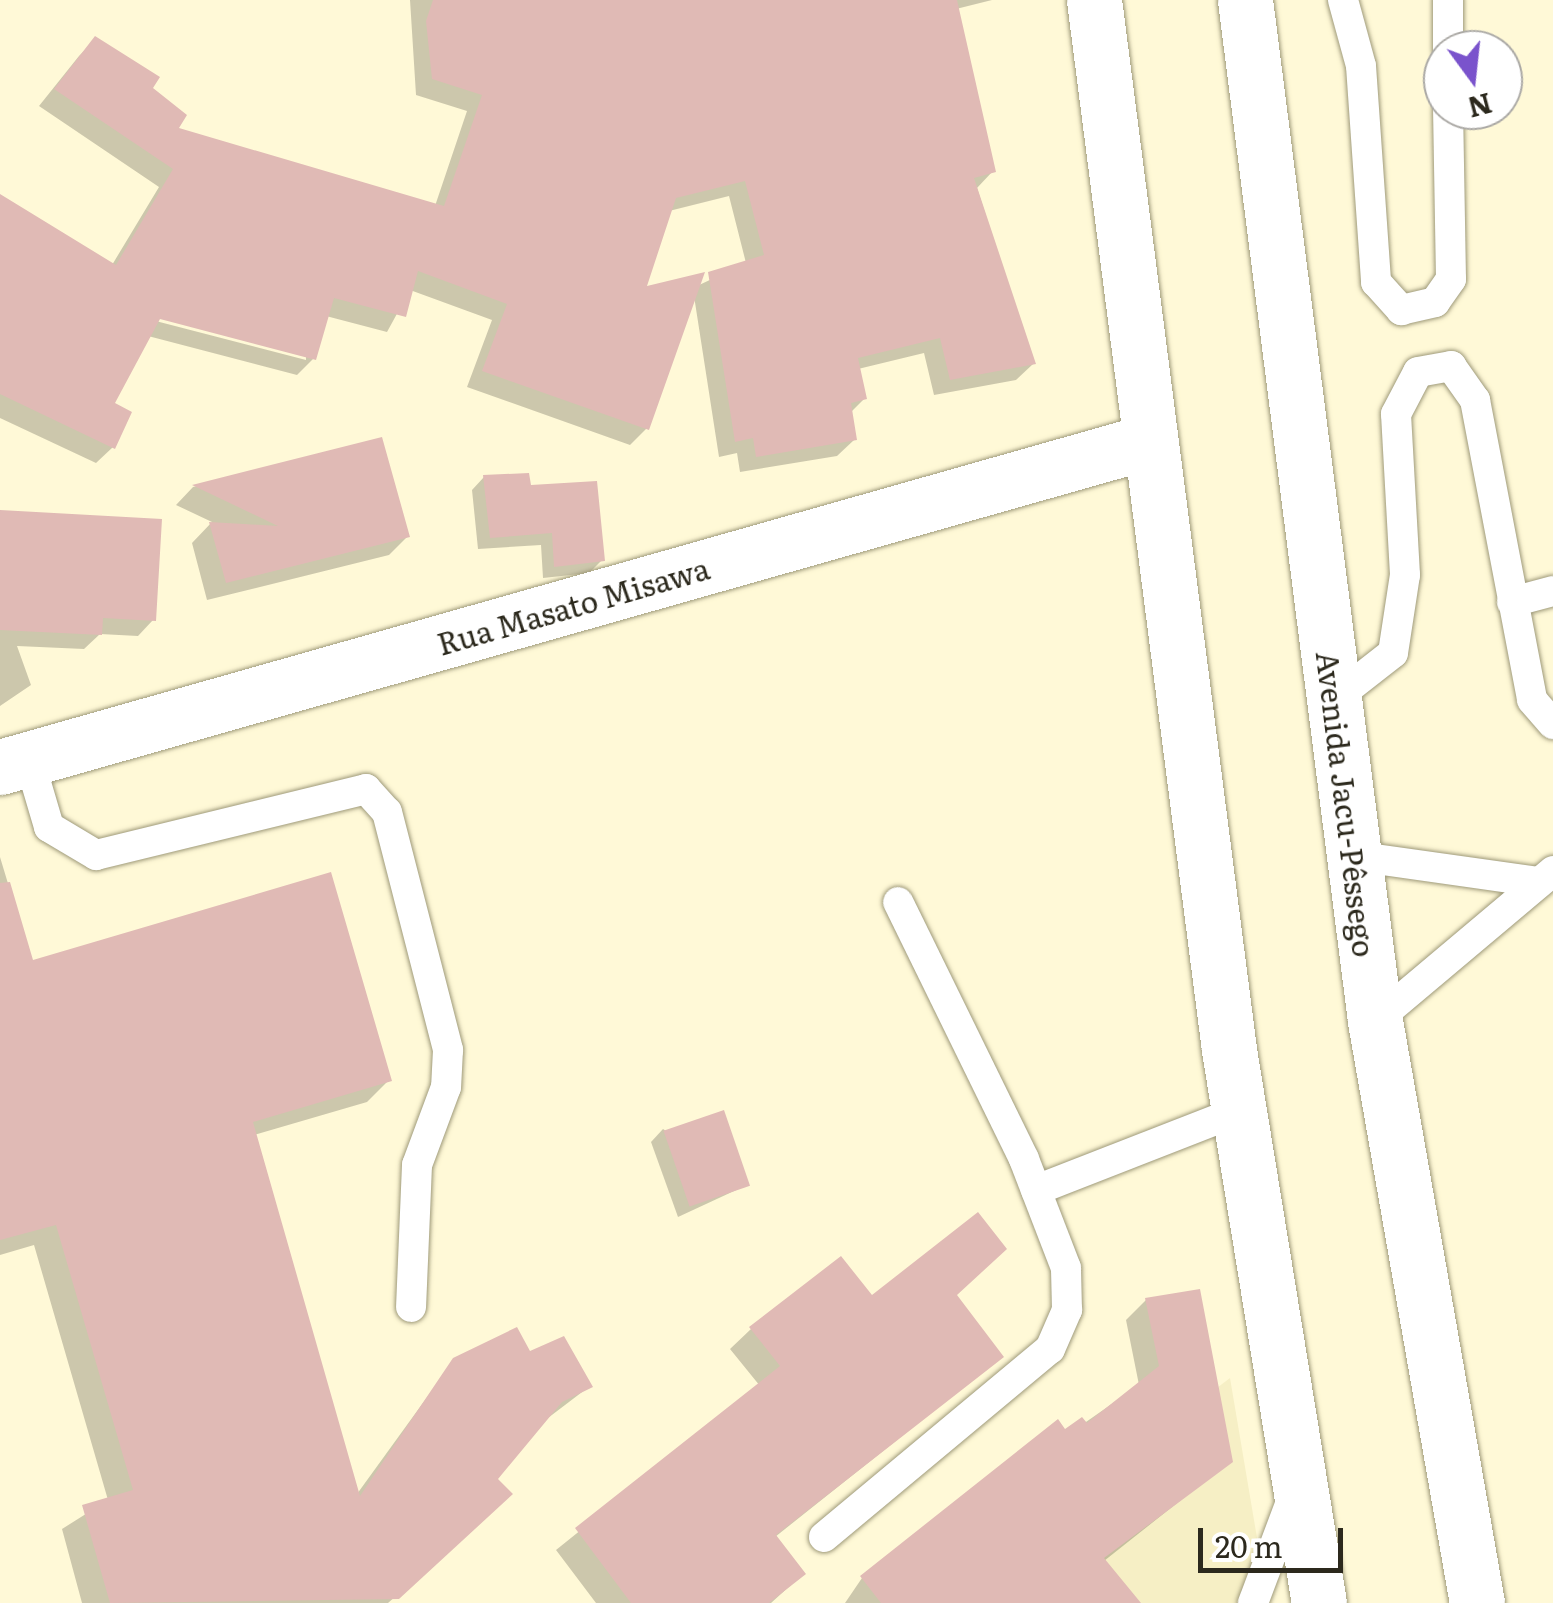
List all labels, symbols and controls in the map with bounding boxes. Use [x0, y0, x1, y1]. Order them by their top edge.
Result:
north arrow [1423, 30, 1523, 130]
text: N [1463, 84, 1497, 130]
street label: Rua Masato Misawa [433, 549, 713, 661]
street label: Avenida Jacu-Pêssego [1310, 649, 1384, 959]
scale bar [1203, 1508, 1348, 1570]
text: 20 m [1215, 1523, 1283, 1567]

